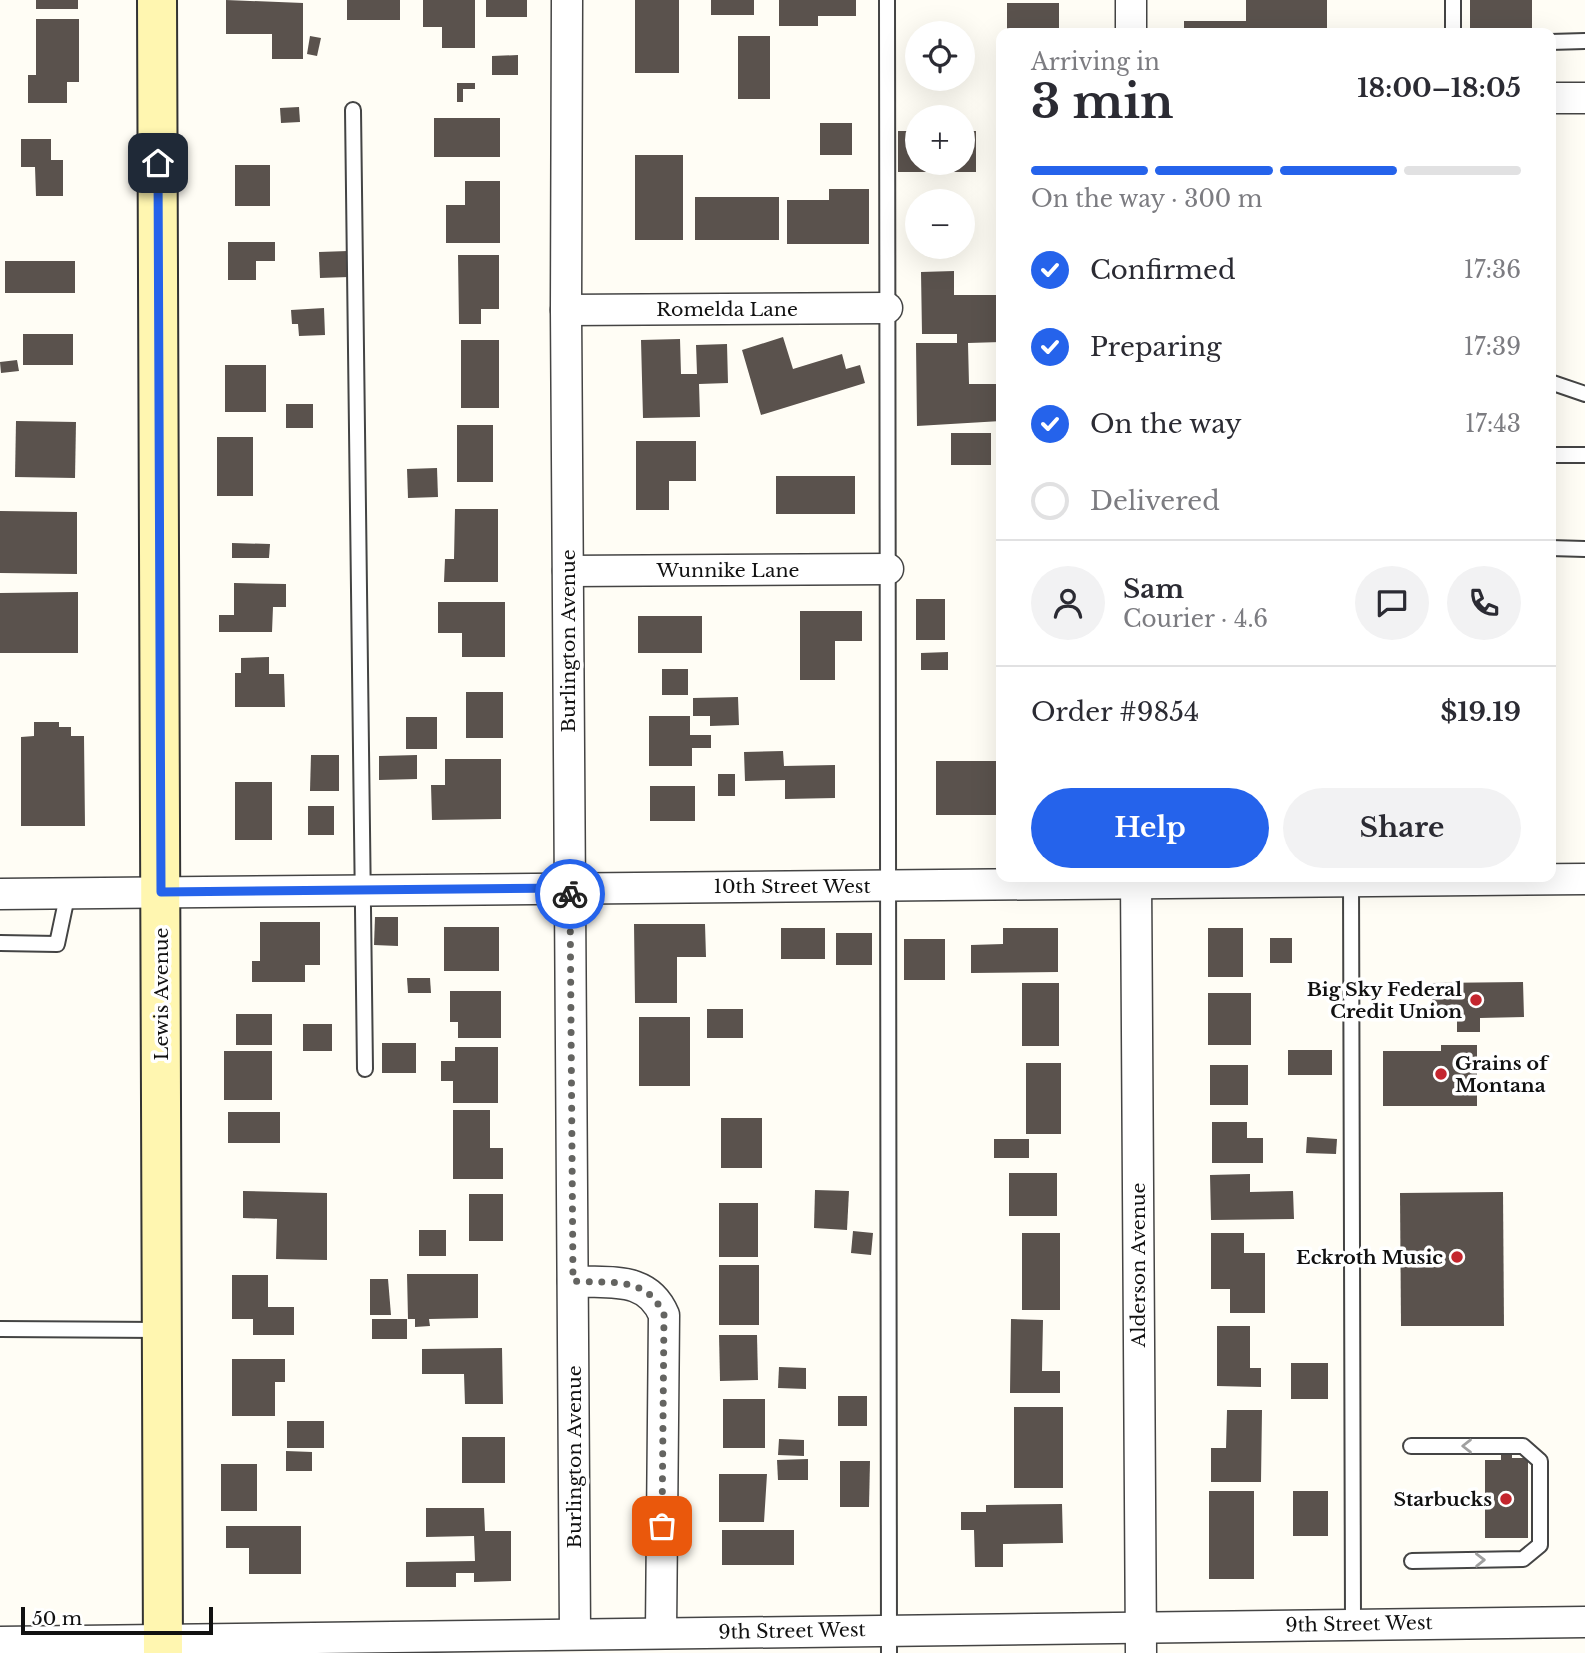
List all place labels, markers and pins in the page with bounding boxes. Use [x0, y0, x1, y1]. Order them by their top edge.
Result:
pin [128, 133, 188, 193]
place label: Big Sky Federal Credit Union [1307, 978, 1462, 1023]
marker: Big Sky Federal Credit Union [1468, 992, 1484, 1008]
place label: Grains of Montana [1455, 1052, 1550, 1097]
marker: Grains of Montana [1433, 1066, 1449, 1082]
place label: Eckroth Music [1296, 1246, 1443, 1269]
marker: Eckroth Music [1449, 1249, 1465, 1265]
place label: Starbucks [1393, 1488, 1492, 1511]
marker: Starbucks [1498, 1491, 1514, 1507]
pin [632, 1496, 692, 1556]

